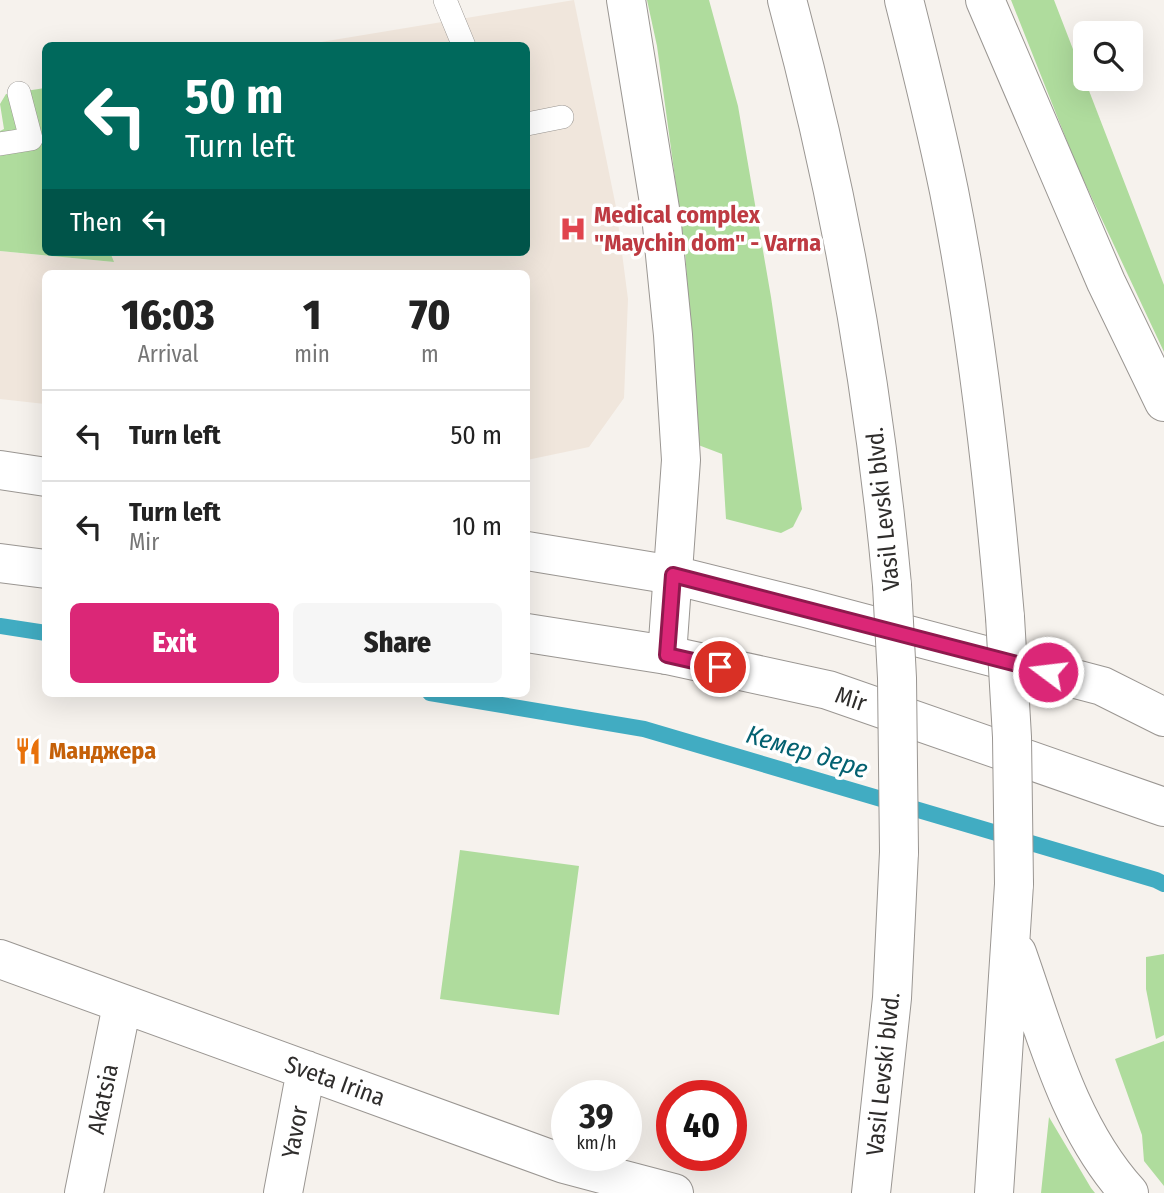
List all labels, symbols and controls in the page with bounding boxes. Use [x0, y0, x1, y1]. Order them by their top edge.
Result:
map controls [1073, 21, 1143, 91]
button: search [1073, 21, 1143, 91]
text: 50 m [185, 67, 283, 126]
icon: left [70, 70, 161, 161]
text: Turn left [185, 127, 295, 165]
place label: Medical complex "Maychin dom" - Varna [594, 201, 821, 257]
icon: left [136, 203, 174, 241]
text: Then [70, 207, 122, 238]
hospital icon: Medical complex "Maychin dom" - Varna [558, 214, 588, 244]
text: 16:03 [122, 290, 215, 340]
text: 1 [303, 290, 321, 340]
text: 70 [409, 290, 450, 340]
text: Arrival [138, 340, 199, 368]
text: min [294, 340, 330, 368]
text: m [421, 340, 439, 368]
icon: left [70, 417, 108, 455]
text: Turn left [129, 420, 221, 451]
text: 50 m [450, 420, 502, 451]
street label: Vasil Levski blvd. [861, 426, 905, 592]
text: Turn left [129, 497, 221, 528]
icon: left [70, 508, 108, 546]
text: 10 m [452, 511, 502, 542]
text: Mir [129, 528, 159, 556]
button: Exit [70, 603, 279, 683]
button: Share [293, 603, 502, 683]
position arrow [1011, 635, 1085, 709]
pin [690, 637, 750, 697]
icon: arrive [701, 648, 739, 686]
street label: Mir [832, 681, 871, 718]
water label: Кемер дере [742, 719, 872, 785]
restaurant icon: Манджера [13, 736, 43, 766]
place label: Манджера [49, 737, 156, 765]
street label: Vasil Levski blvd. [861, 991, 905, 1157]
street label: Sveta Irina [281, 1050, 389, 1112]
street label: Akatsia [82, 1061, 124, 1137]
speed limit sign: 40 [656, 1080, 747, 1171]
text: 39 [579, 1095, 614, 1137]
street label: Yavor [276, 1103, 314, 1161]
text: km/h [576, 1132, 617, 1154]

